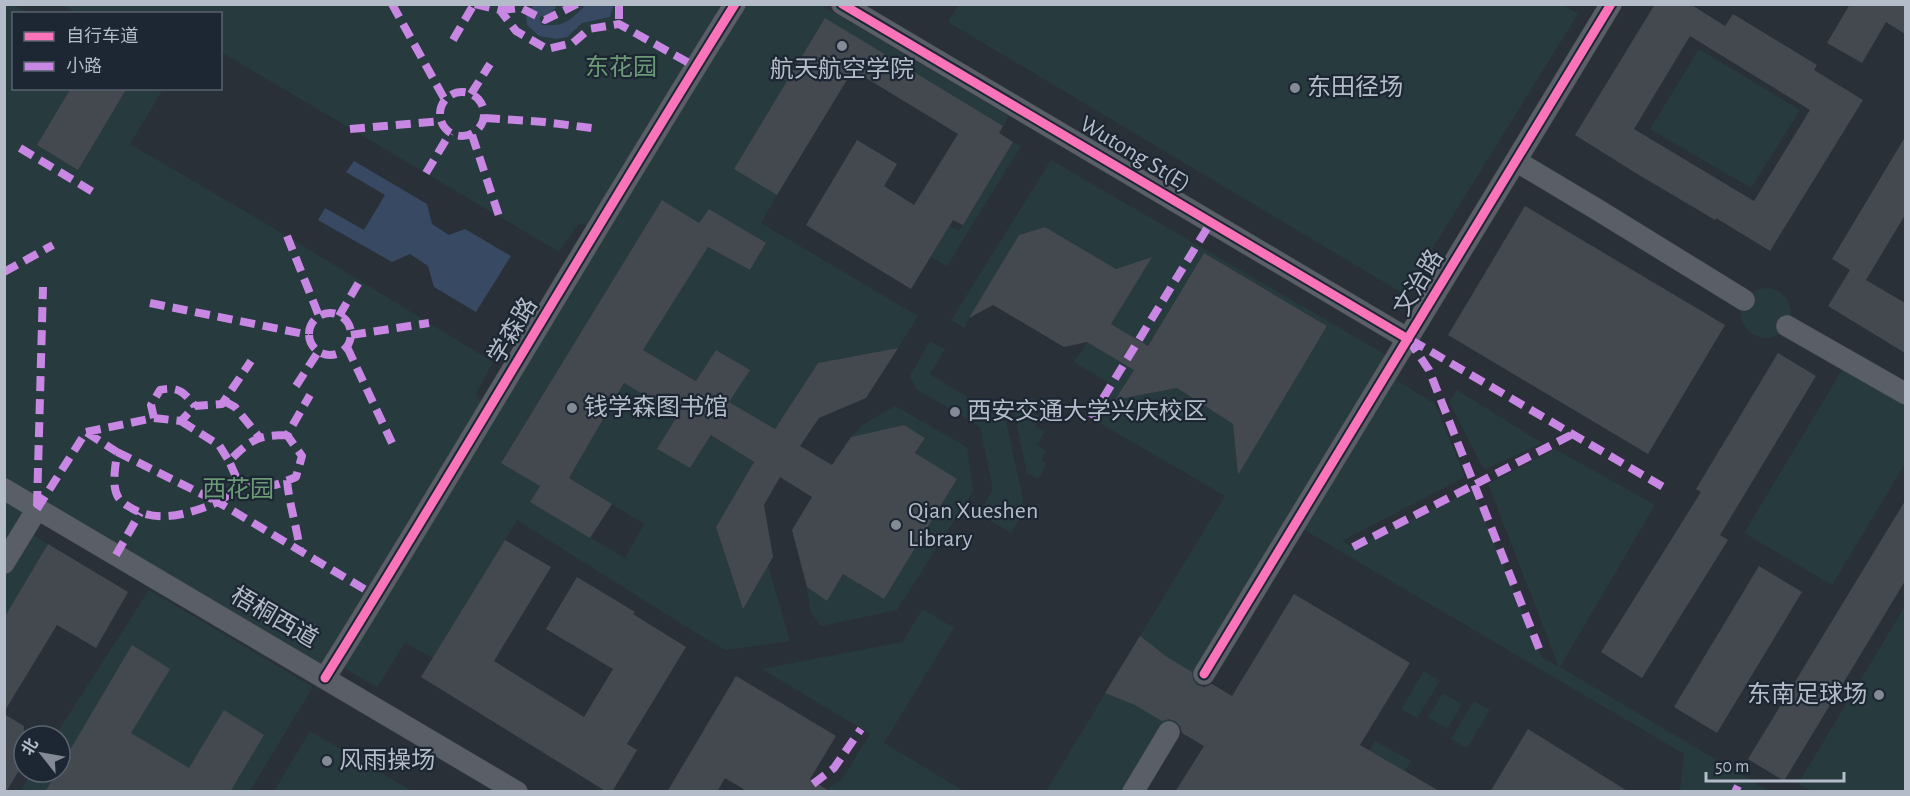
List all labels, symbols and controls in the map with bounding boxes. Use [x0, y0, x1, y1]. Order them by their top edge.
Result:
legend [12, 12, 222, 90]
text: 自行车道 [66, 26, 138, 46]
marker: 航天航空学院 [835, 39, 849, 53]
park label: 东花园 [585, 54, 657, 80]
text: 小路 [66, 56, 102, 76]
place label: 航天航空学院 [770, 56, 914, 82]
place label: 东田径场 [1307, 74, 1403, 100]
marker: 东田径场 [1288, 81, 1302, 95]
street label: Wutong St(E) [1076, 112, 1194, 196]
street label: 文治路 [1388, 245, 1448, 320]
street label: 学森路 [482, 293, 542, 368]
place label: 钱学森图书馆 [584, 394, 728, 420]
place label: 西安交通大学兴庆校区 [967, 398, 1207, 424]
marker: 钱学森图书馆 [565, 401, 579, 415]
marker: 西安交通大学兴庆校区 [948, 405, 962, 419]
park label: 西花园 [202, 476, 274, 502]
place label: Qian Xueshen Library [908, 499, 1038, 551]
marker: Qian Xueshen Library [889, 518, 903, 532]
street label: 梧桐西道 [226, 582, 323, 652]
place label: 东南足球场 [1747, 681, 1867, 707]
marker: 东南足球场 [1872, 688, 1886, 702]
north arrow [12, 724, 72, 784]
text: 北 [18, 735, 41, 758]
scale bar [1706, 745, 1844, 783]
place label: 风雨操场 [339, 747, 435, 773]
marker: 风雨操场 [320, 754, 334, 768]
text: 50 m [1715, 758, 1749, 776]

